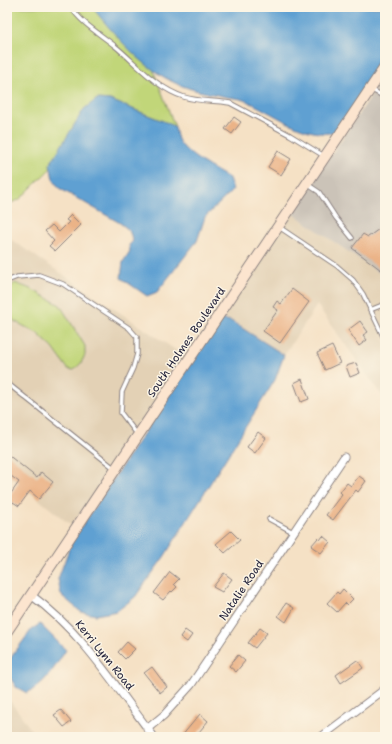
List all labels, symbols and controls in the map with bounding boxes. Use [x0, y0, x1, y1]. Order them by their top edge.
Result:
street label: South Holmes Boulevard [144, 284, 229, 400]
street label: Natalie Road [216, 557, 267, 624]
street label: Kerri Lynn Road [72, 617, 137, 693]

